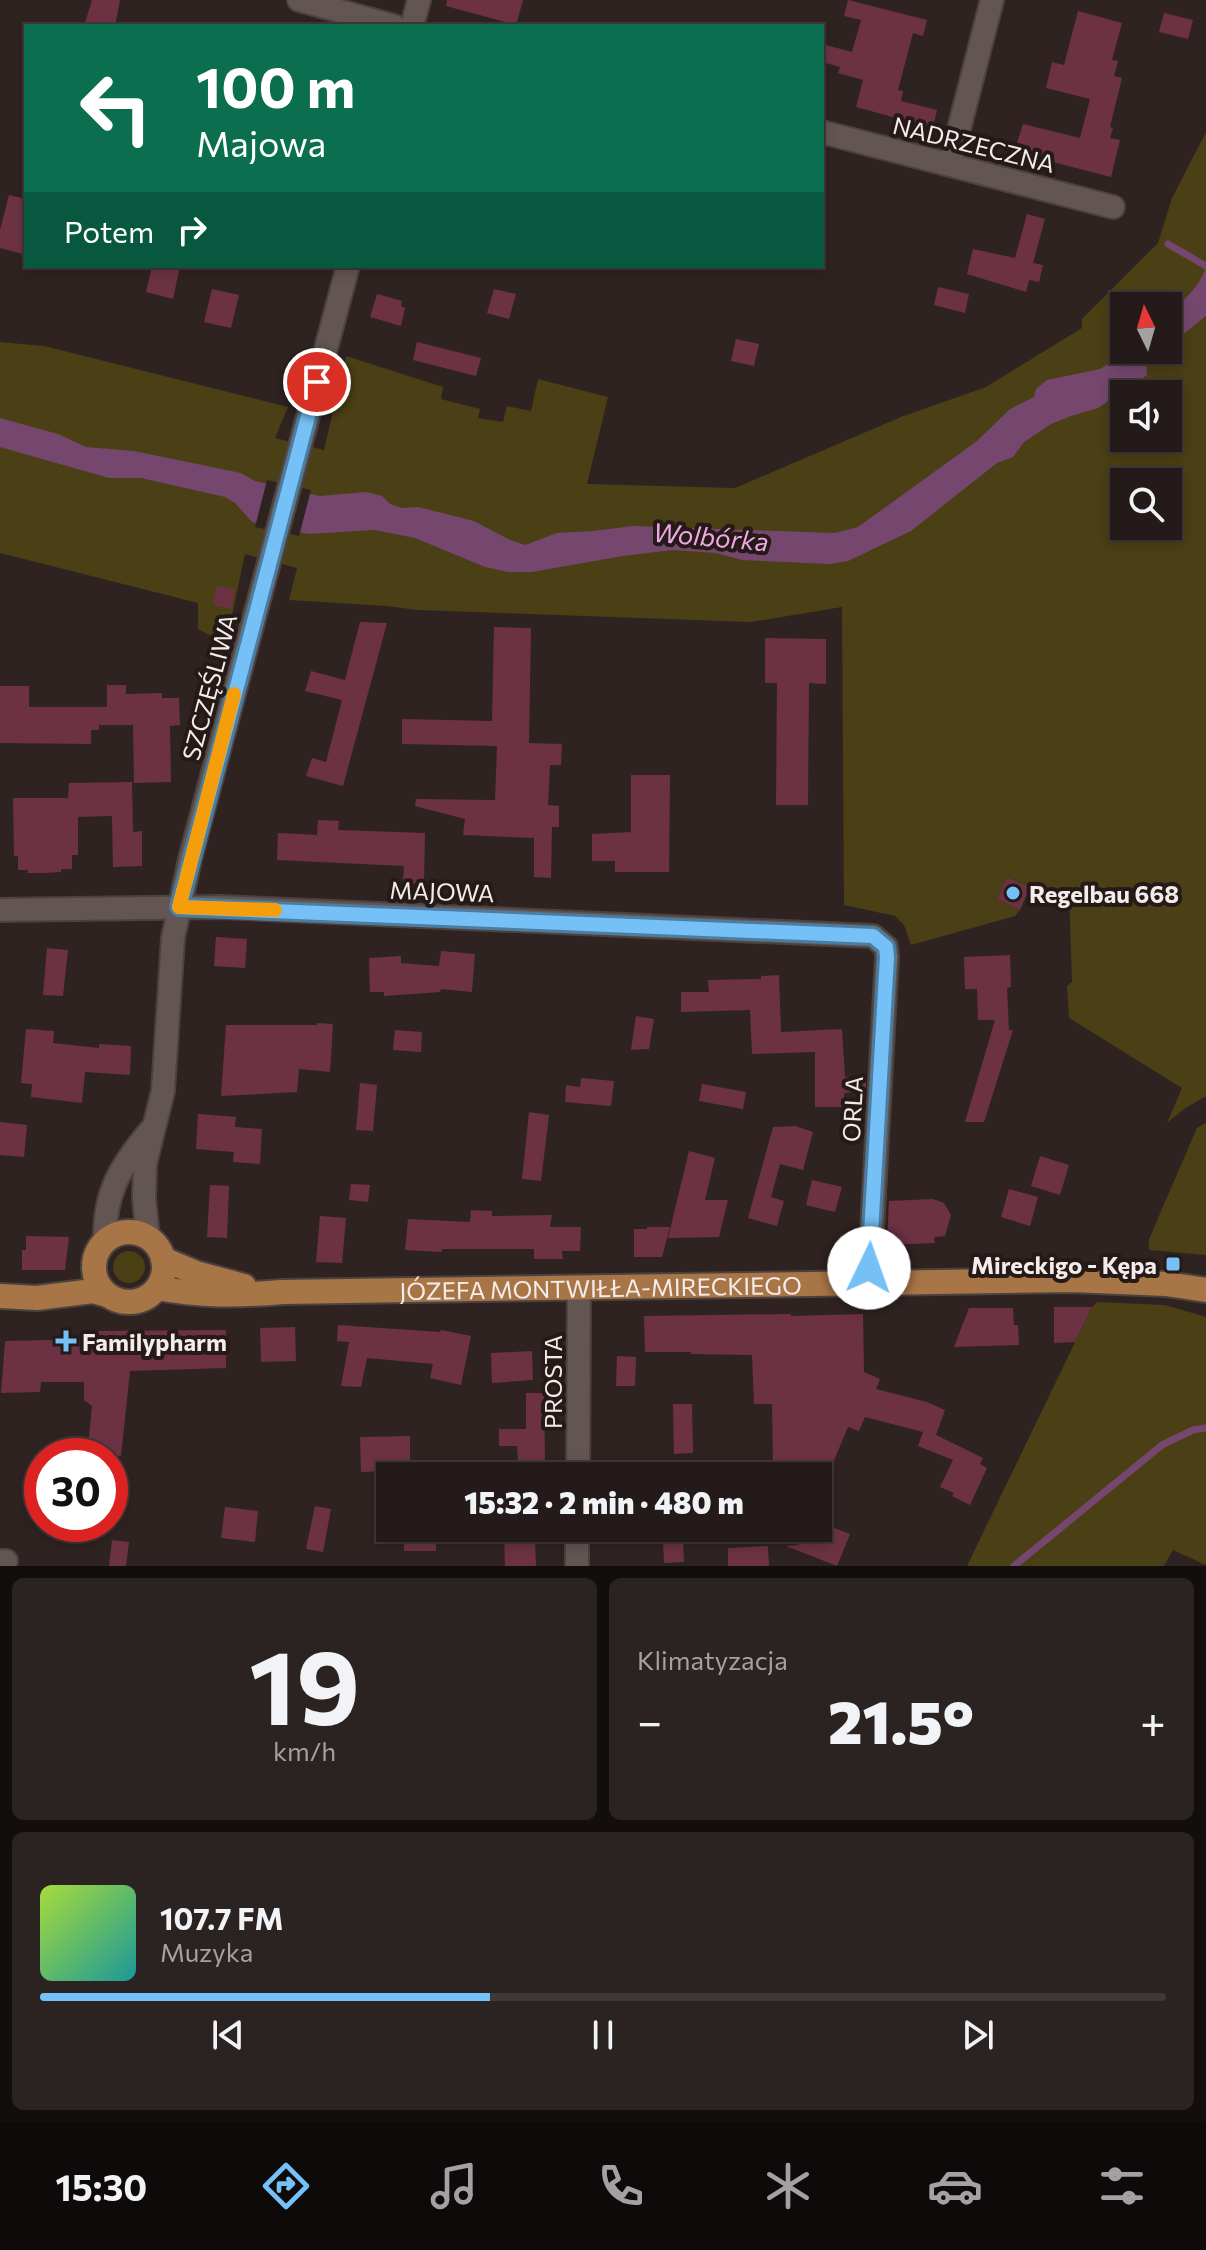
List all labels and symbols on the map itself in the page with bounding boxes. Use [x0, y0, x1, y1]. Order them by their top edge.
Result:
street label: NADRZECZNA [890, 110, 1058, 178]
north arrow [1110, 292, 1182, 364]
pin [283, 348, 351, 416]
water label: Wolbórka [652, 516, 770, 556]
street label: SZCZĘŚLIWA [176, 611, 242, 763]
street label: MAJOWA [389, 875, 495, 907]
place label: Regelbau 668 [1029, 879, 1179, 908]
marker: Regelbau 668 [1004, 884, 1022, 902]
street label: ORLA [836, 1075, 868, 1143]
position arrow [827, 1226, 911, 1310]
place label: Mireckigo - Kępa [971, 1250, 1157, 1279]
marker: Mireckigo - Kępa [1164, 1255, 1182, 1273]
street label: JÓZEFA MONTWIŁŁA-MIRECKIEGO [399, 1270, 802, 1305]
place label: Familypharm [82, 1327, 227, 1356]
marker: Familypharm [57, 1332, 75, 1350]
street label: PROSTA [538, 1335, 567, 1429]
speed limit sign: 30 [24, 1438, 128, 1542]

